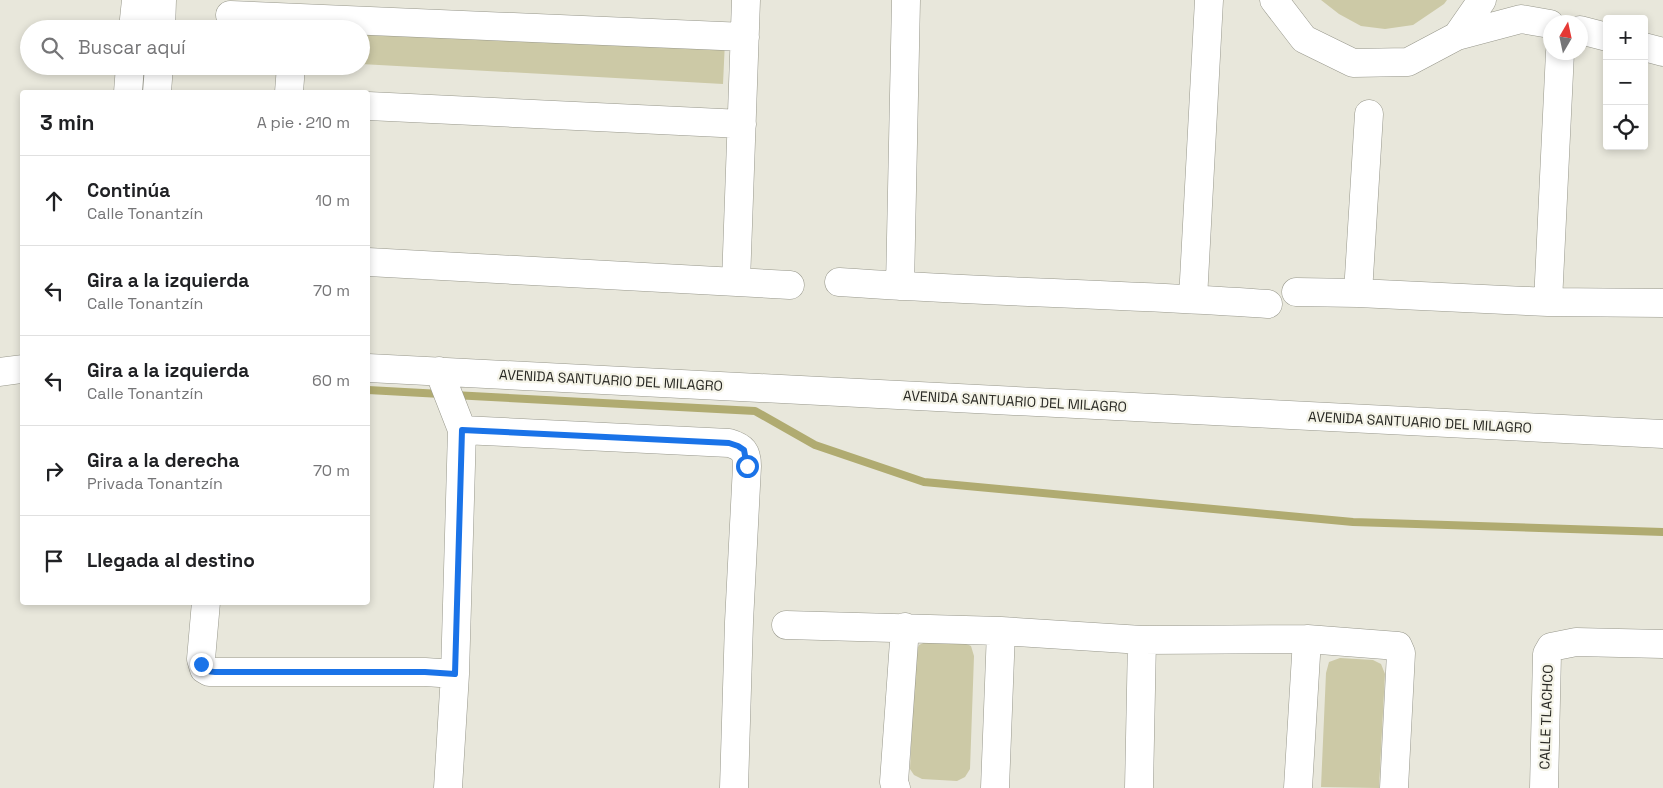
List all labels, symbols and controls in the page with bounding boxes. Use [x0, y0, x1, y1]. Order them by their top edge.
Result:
north arrow [1543, 15, 1588, 60]
map controls [1603, 15, 1648, 150]
button: + [1603, 15, 1648, 60]
search box [20, 20, 370, 75]
icon: search [38, 34, 66, 62]
text: Buscar aquí [78, 35, 186, 60]
button: − [1603, 60, 1648, 105]
button: locate [1603, 105, 1648, 150]
text: 3 min [40, 109, 95, 136]
text: A pie · 210 m [257, 112, 350, 133]
text: Continúa [87, 178, 170, 203]
icon: ahead [40, 187, 68, 215]
text: 10 m [315, 190, 350, 211]
text: Calle Tonantzín [87, 203, 203, 224]
text: Gira a la izquierda [87, 268, 249, 293]
icon: left [40, 277, 68, 305]
text: 70 m [313, 280, 350, 301]
text: Calle Tonantzín [87, 293, 203, 314]
text: Gira a la izquierda [87, 358, 249, 383]
street label: AVENIDA SANTUARIO DEL MILAGRO [499, 365, 723, 395]
icon: left [40, 367, 68, 395]
text: 60 m [312, 370, 350, 391]
text: Calle Tonantzín [87, 383, 203, 404]
street label: AVENIDA SANTUARIO DEL MILAGRO [903, 386, 1127, 416]
street label: AVENIDA SANTUARIO DEL MILAGRO [1308, 407, 1532, 437]
text: Gira a la derecha [87, 448, 239, 473]
route start [736, 455, 759, 478]
icon: right [40, 457, 68, 485]
text: 70 m [313, 460, 350, 481]
text: Privada Tonantzín [87, 473, 223, 494]
icon: arrive [40, 547, 68, 575]
text: Llegada al destino [87, 548, 255, 573]
route end [190, 653, 213, 676]
street label: CALLE TLACHCO [1535, 664, 1557, 770]

